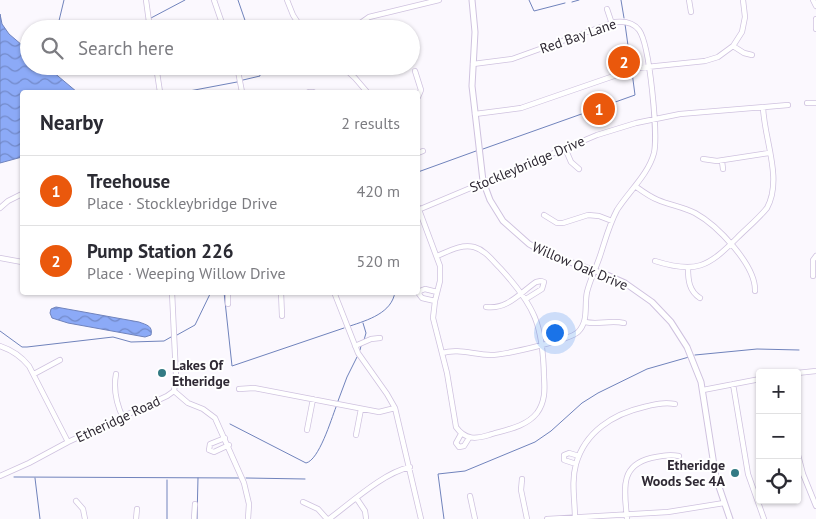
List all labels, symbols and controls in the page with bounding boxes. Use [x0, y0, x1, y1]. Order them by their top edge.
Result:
street label: Red Bay Lane [537, 15, 619, 57]
search box [20, 20, 420, 75]
icon: search [38, 34, 66, 62]
text: Search here [78, 36, 174, 60]
pin: 2 [608, 43, 640, 81]
pin: 1 [583, 90, 615, 128]
text: Nearby [40, 109, 103, 136]
text: 2 results [341, 113, 400, 133]
street label: Stockleybridge Drive [467, 132, 587, 196]
text: Treehouse [87, 169, 170, 193]
text: 1 [51, 181, 61, 201]
text: 420 m [357, 181, 400, 201]
text: Place · Stockleybridge Drive [87, 193, 277, 213]
street label: Willow Oak Drive [529, 238, 631, 294]
text: Pump Station 226 [87, 239, 233, 263]
text: 2 [51, 251, 61, 271]
text: 520 m [357, 251, 400, 271]
text: Place · Weeping Willow Drive [87, 263, 286, 283]
your location [542, 320, 568, 346]
place label: Lakes Of Etheridge [172, 356, 230, 390]
marker: Lakes Of Etheridge [156, 367, 168, 379]
map controls [756, 369, 801, 504]
button: + [756, 369, 801, 414]
street label: Etheridge Road [73, 392, 163, 446]
button: − [756, 414, 801, 459]
place label: Etheridge Woods Sec 4A [642, 456, 726, 490]
button: locate [756, 459, 801, 504]
marker: Etheridge Woods Sec 4A [729, 467, 741, 479]

